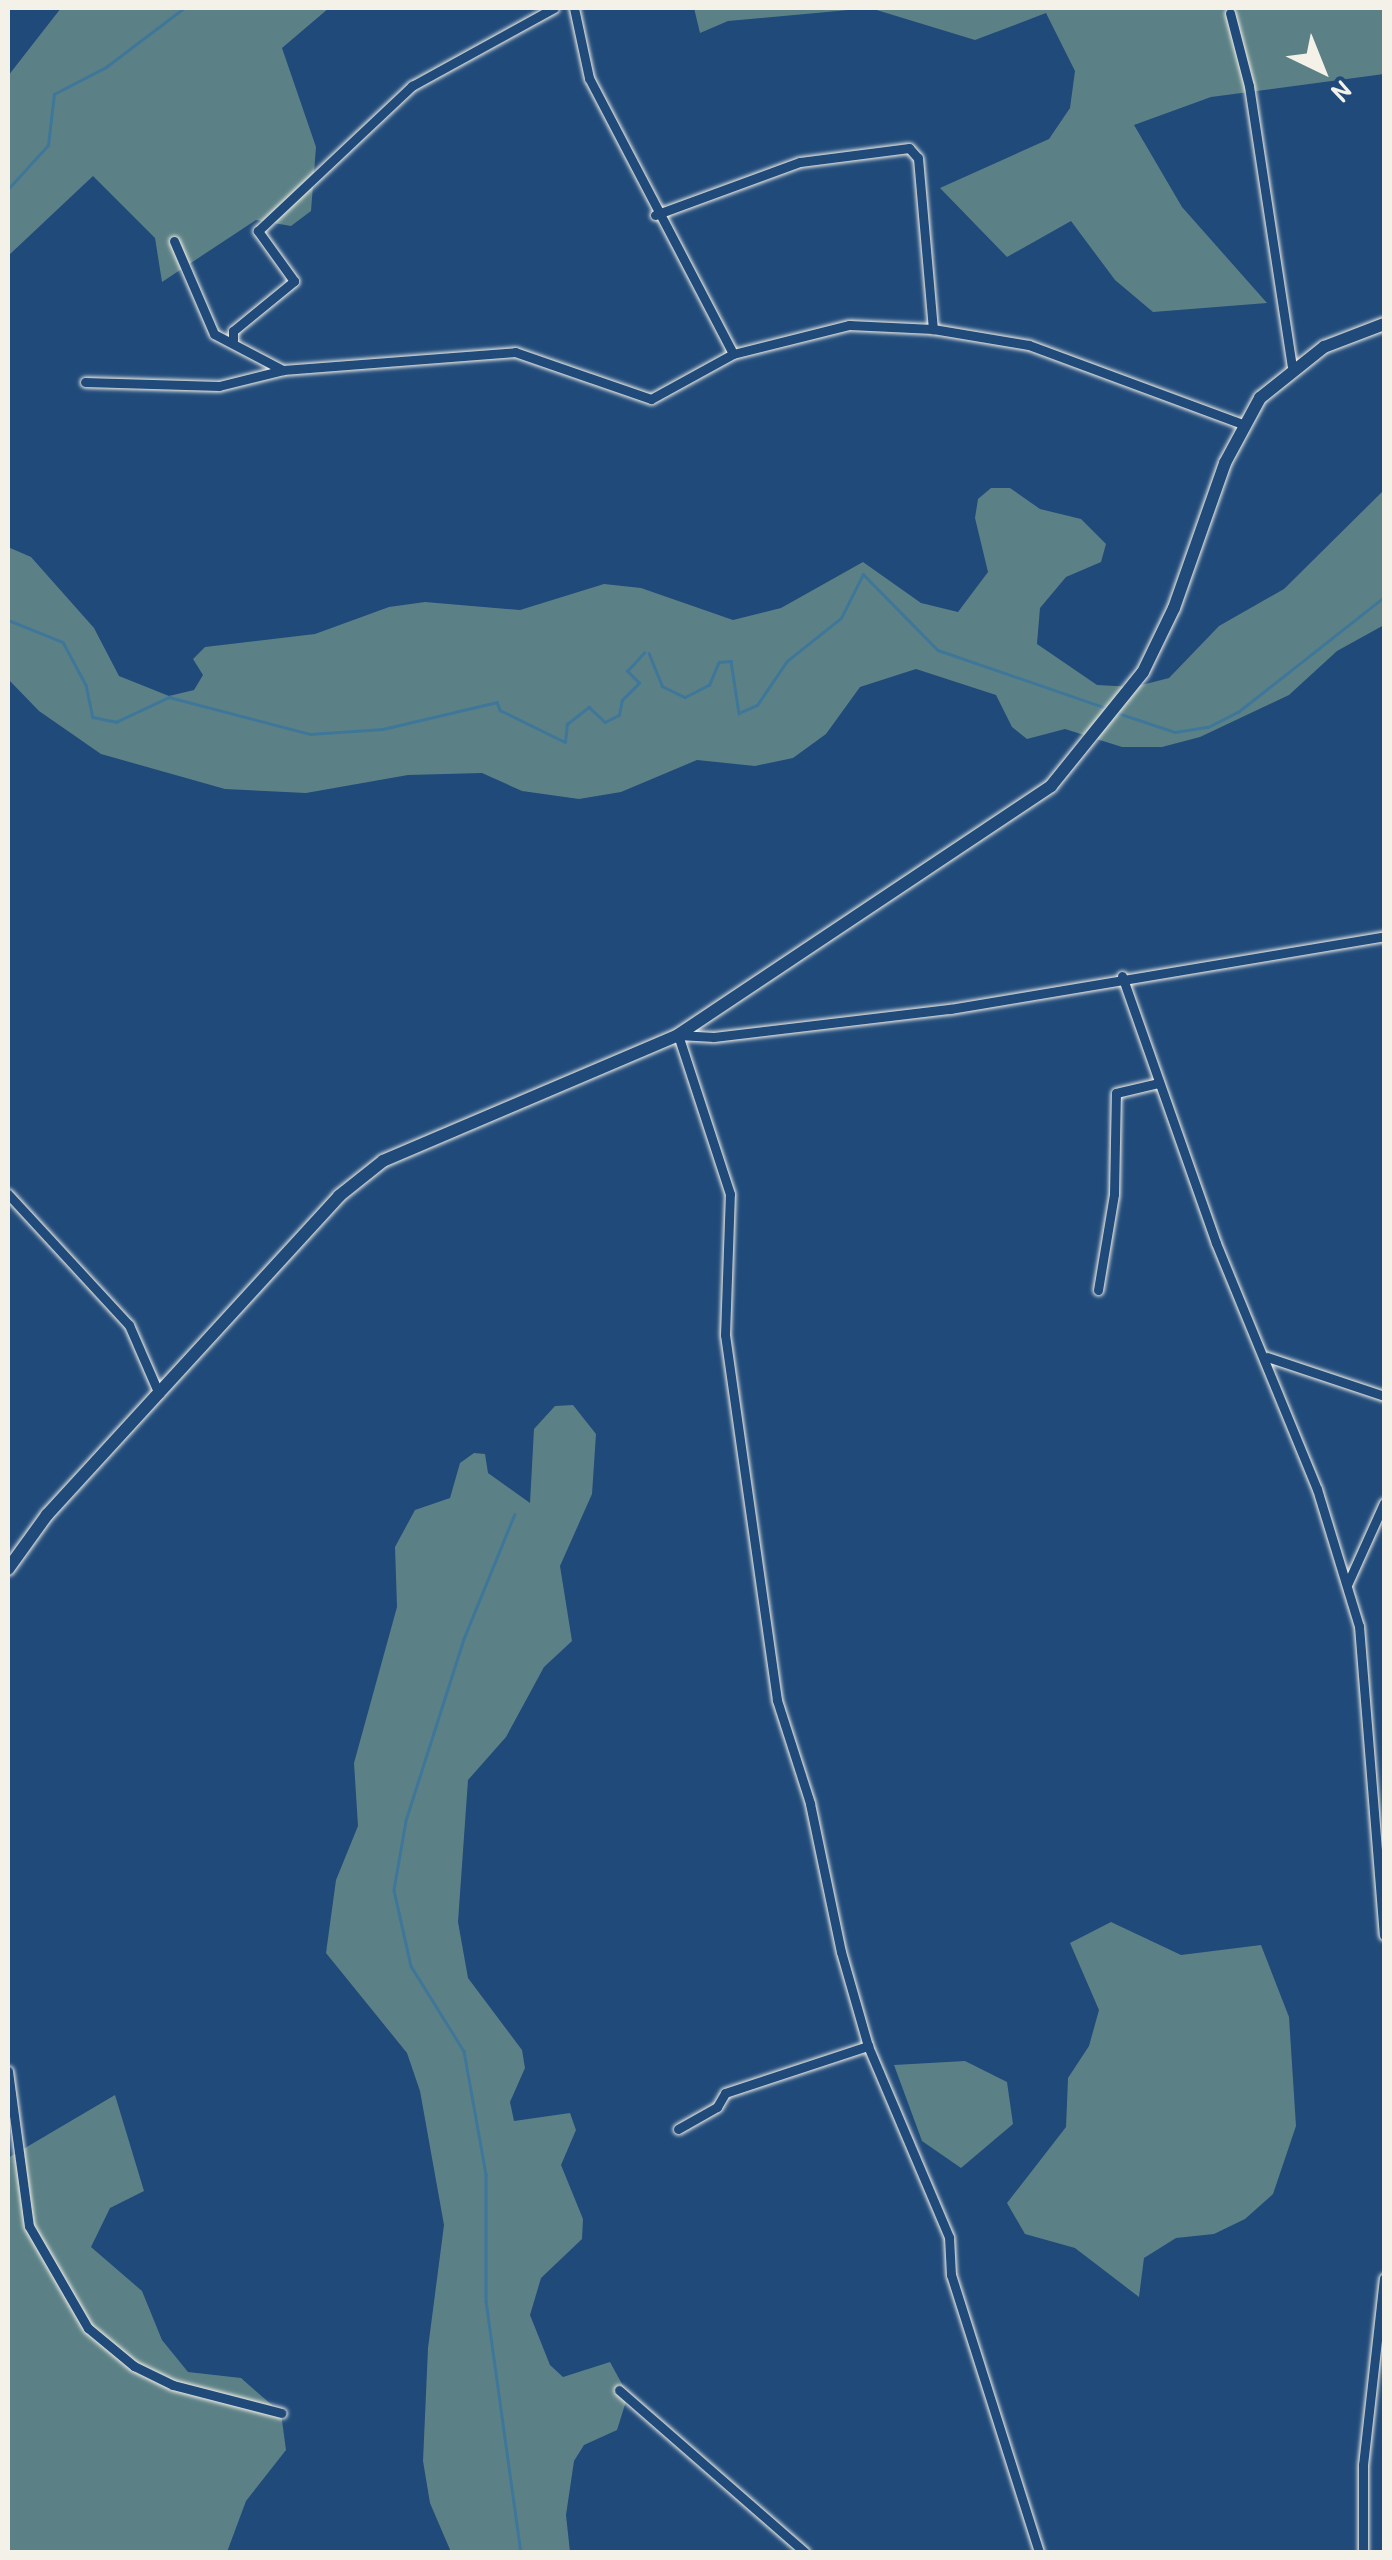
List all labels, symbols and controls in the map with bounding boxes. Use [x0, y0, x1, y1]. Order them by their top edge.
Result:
north arrow [1272, 20, 1372, 120]
text: N [1324, 73, 1361, 111]

